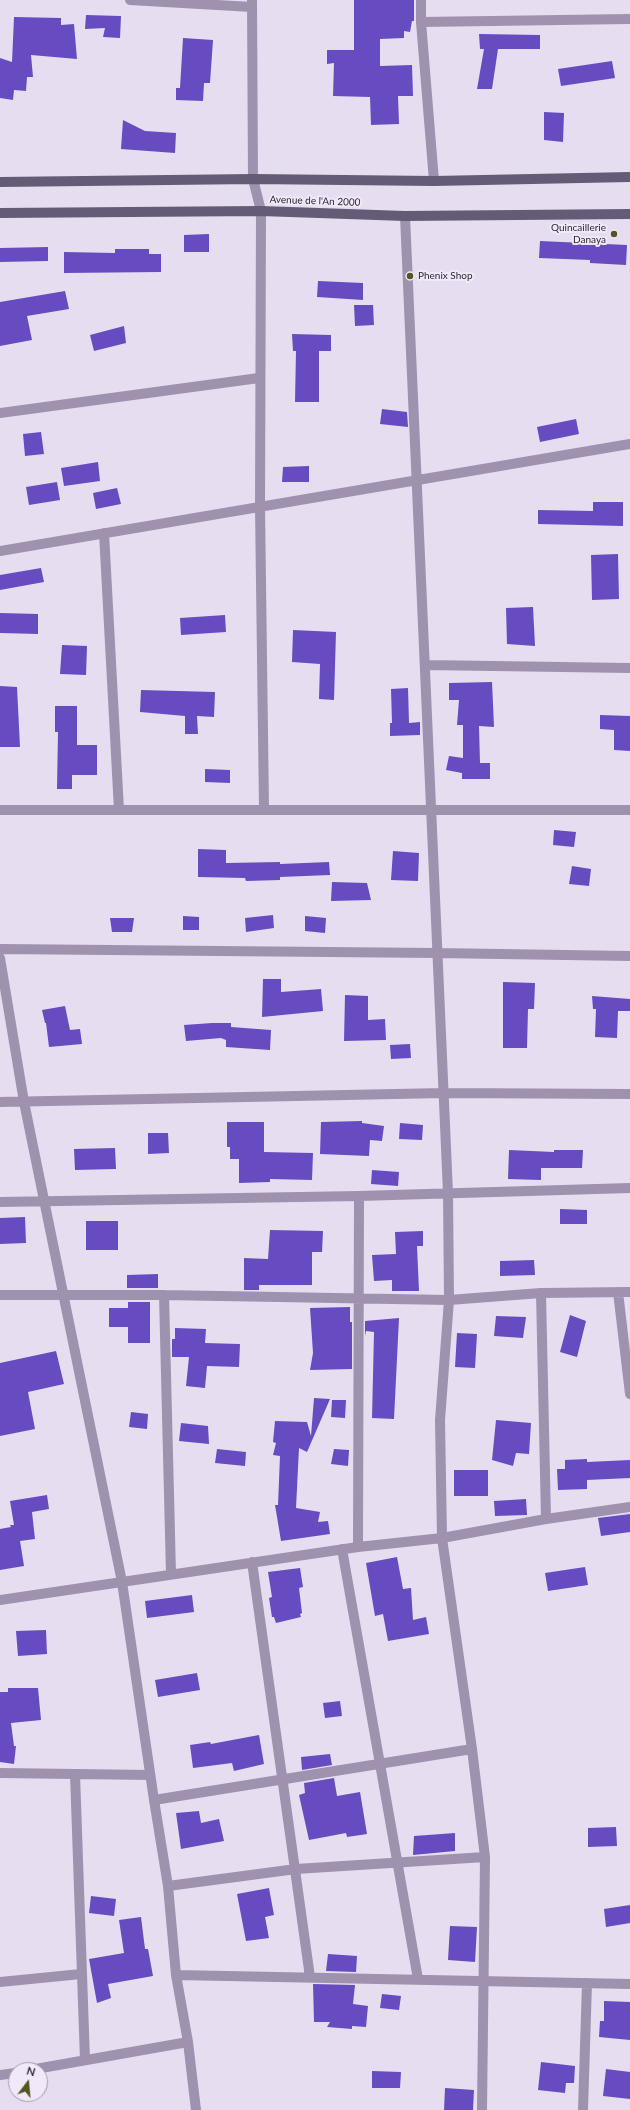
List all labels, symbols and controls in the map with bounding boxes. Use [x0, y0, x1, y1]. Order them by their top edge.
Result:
street label: Avenue de l'An 2000 [269, 193, 361, 209]
place label: Quincaillerie Danaya [551, 222, 606, 246]
marker: Quincaillerie Danaya [609, 229, 619, 239]
place label: Phenix Shop [418, 270, 473, 282]
marker: Phenix Shop [405, 271, 415, 281]
north arrow [8, 2062, 48, 2102]
text: N [25, 2064, 37, 2078]

